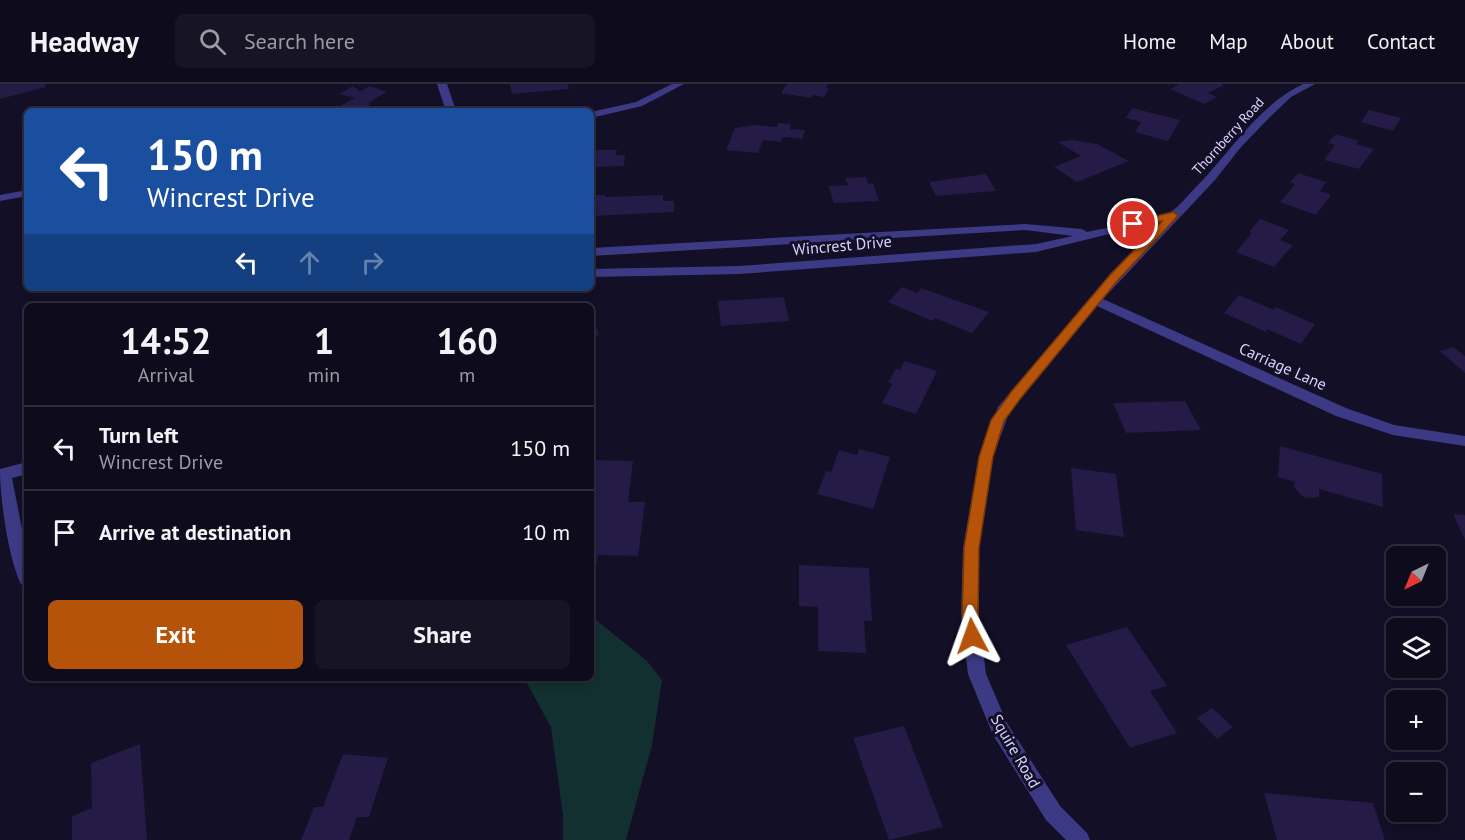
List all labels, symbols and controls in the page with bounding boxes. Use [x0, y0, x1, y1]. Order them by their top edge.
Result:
search box [175, 14, 595, 68]
text: Headway [30, 23, 139, 60]
icon: search [196, 25, 229, 58]
text: Search here [244, 27, 355, 55]
text: Home [1123, 28, 1176, 55]
text: Map [1209, 28, 1248, 55]
text: About [1281, 28, 1334, 55]
text: Contact [1367, 28, 1435, 55]
street label: Thornberry Road [1188, 93, 1268, 179]
text: 150 m [147, 127, 263, 182]
icon: left [48, 132, 126, 210]
text: Wincrest Drive [147, 180, 315, 214]
pin [1107, 198, 1158, 249]
icon: arrive [1116, 207, 1149, 240]
street label: Wincrest Drive [792, 231, 892, 259]
icon: left [230, 246, 263, 279]
icon: ahead [293, 246, 326, 279]
icon: right [356, 246, 389, 279]
text: 14:52 [120, 317, 212, 364]
text: 1 [314, 317, 334, 364]
text: 160 [437, 317, 498, 364]
street label: Carriage Lane [1236, 338, 1330, 394]
text: Arrival [138, 362, 194, 388]
text: min [308, 362, 340, 388]
text: m [459, 362, 475, 388]
text: Turn left [99, 421, 179, 449]
icon: left [48, 432, 81, 465]
text: 150 m [510, 434, 570, 462]
text: Wincrest Drive [99, 449, 223, 475]
icon: arrive [48, 516, 81, 549]
text: Arrive at destination [99, 518, 291, 546]
text: 10 m [522, 518, 570, 546]
north arrow [1386, 546, 1446, 606]
map controls [1386, 546, 1446, 822]
button: Exit [48, 600, 303, 669]
button: Share [315, 600, 570, 669]
position arrow [940, 604, 1004, 668]
button: layers [1386, 618, 1446, 678]
button: + [1386, 690, 1446, 750]
street label: Squire Road [987, 711, 1045, 791]
button: − [1386, 762, 1446, 822]

